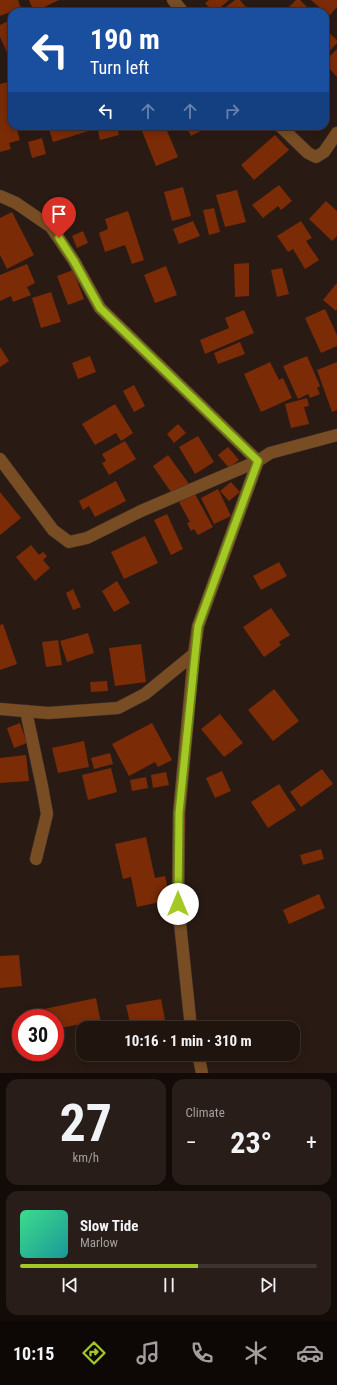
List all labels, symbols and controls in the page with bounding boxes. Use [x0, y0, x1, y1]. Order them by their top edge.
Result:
text: 190 m [90, 23, 160, 56]
icon: left [24, 24, 76, 76]
text: Turn left [90, 57, 149, 78]
icon: left [95, 100, 117, 122]
icon: ahead [137, 100, 159, 122]
icon: ahead [179, 100, 201, 122]
icon: right [221, 100, 243, 122]
pin [42, 197, 76, 238]
icon: arrive [48, 203, 70, 225]
position arrow [157, 883, 199, 925]
speed limit sign: 30 [12, 1009, 64, 1061]
text: 10:16 · 1 min · 310 m [124, 1032, 252, 1050]
text: 27 [59, 1093, 112, 1154]
text: Climate [186, 1105, 225, 1120]
text: 23° [230, 1125, 272, 1160]
text: − [186, 1130, 197, 1155]
text: + [306, 1130, 317, 1155]
text: km/h [72, 1150, 99, 1165]
text: Slow Tide [80, 1217, 138, 1235]
text: Marlow [80, 1235, 118, 1250]
icon: previous [59, 1274, 81, 1296]
icon: pause [158, 1274, 180, 1296]
icon: next [257, 1274, 279, 1296]
icon: directions [80, 1339, 108, 1367]
icon: music [134, 1339, 162, 1367]
icon: phone [188, 1339, 216, 1367]
icon: climate [242, 1339, 270, 1367]
icon: car [296, 1339, 324, 1367]
text: 10:15 [13, 1343, 54, 1364]

